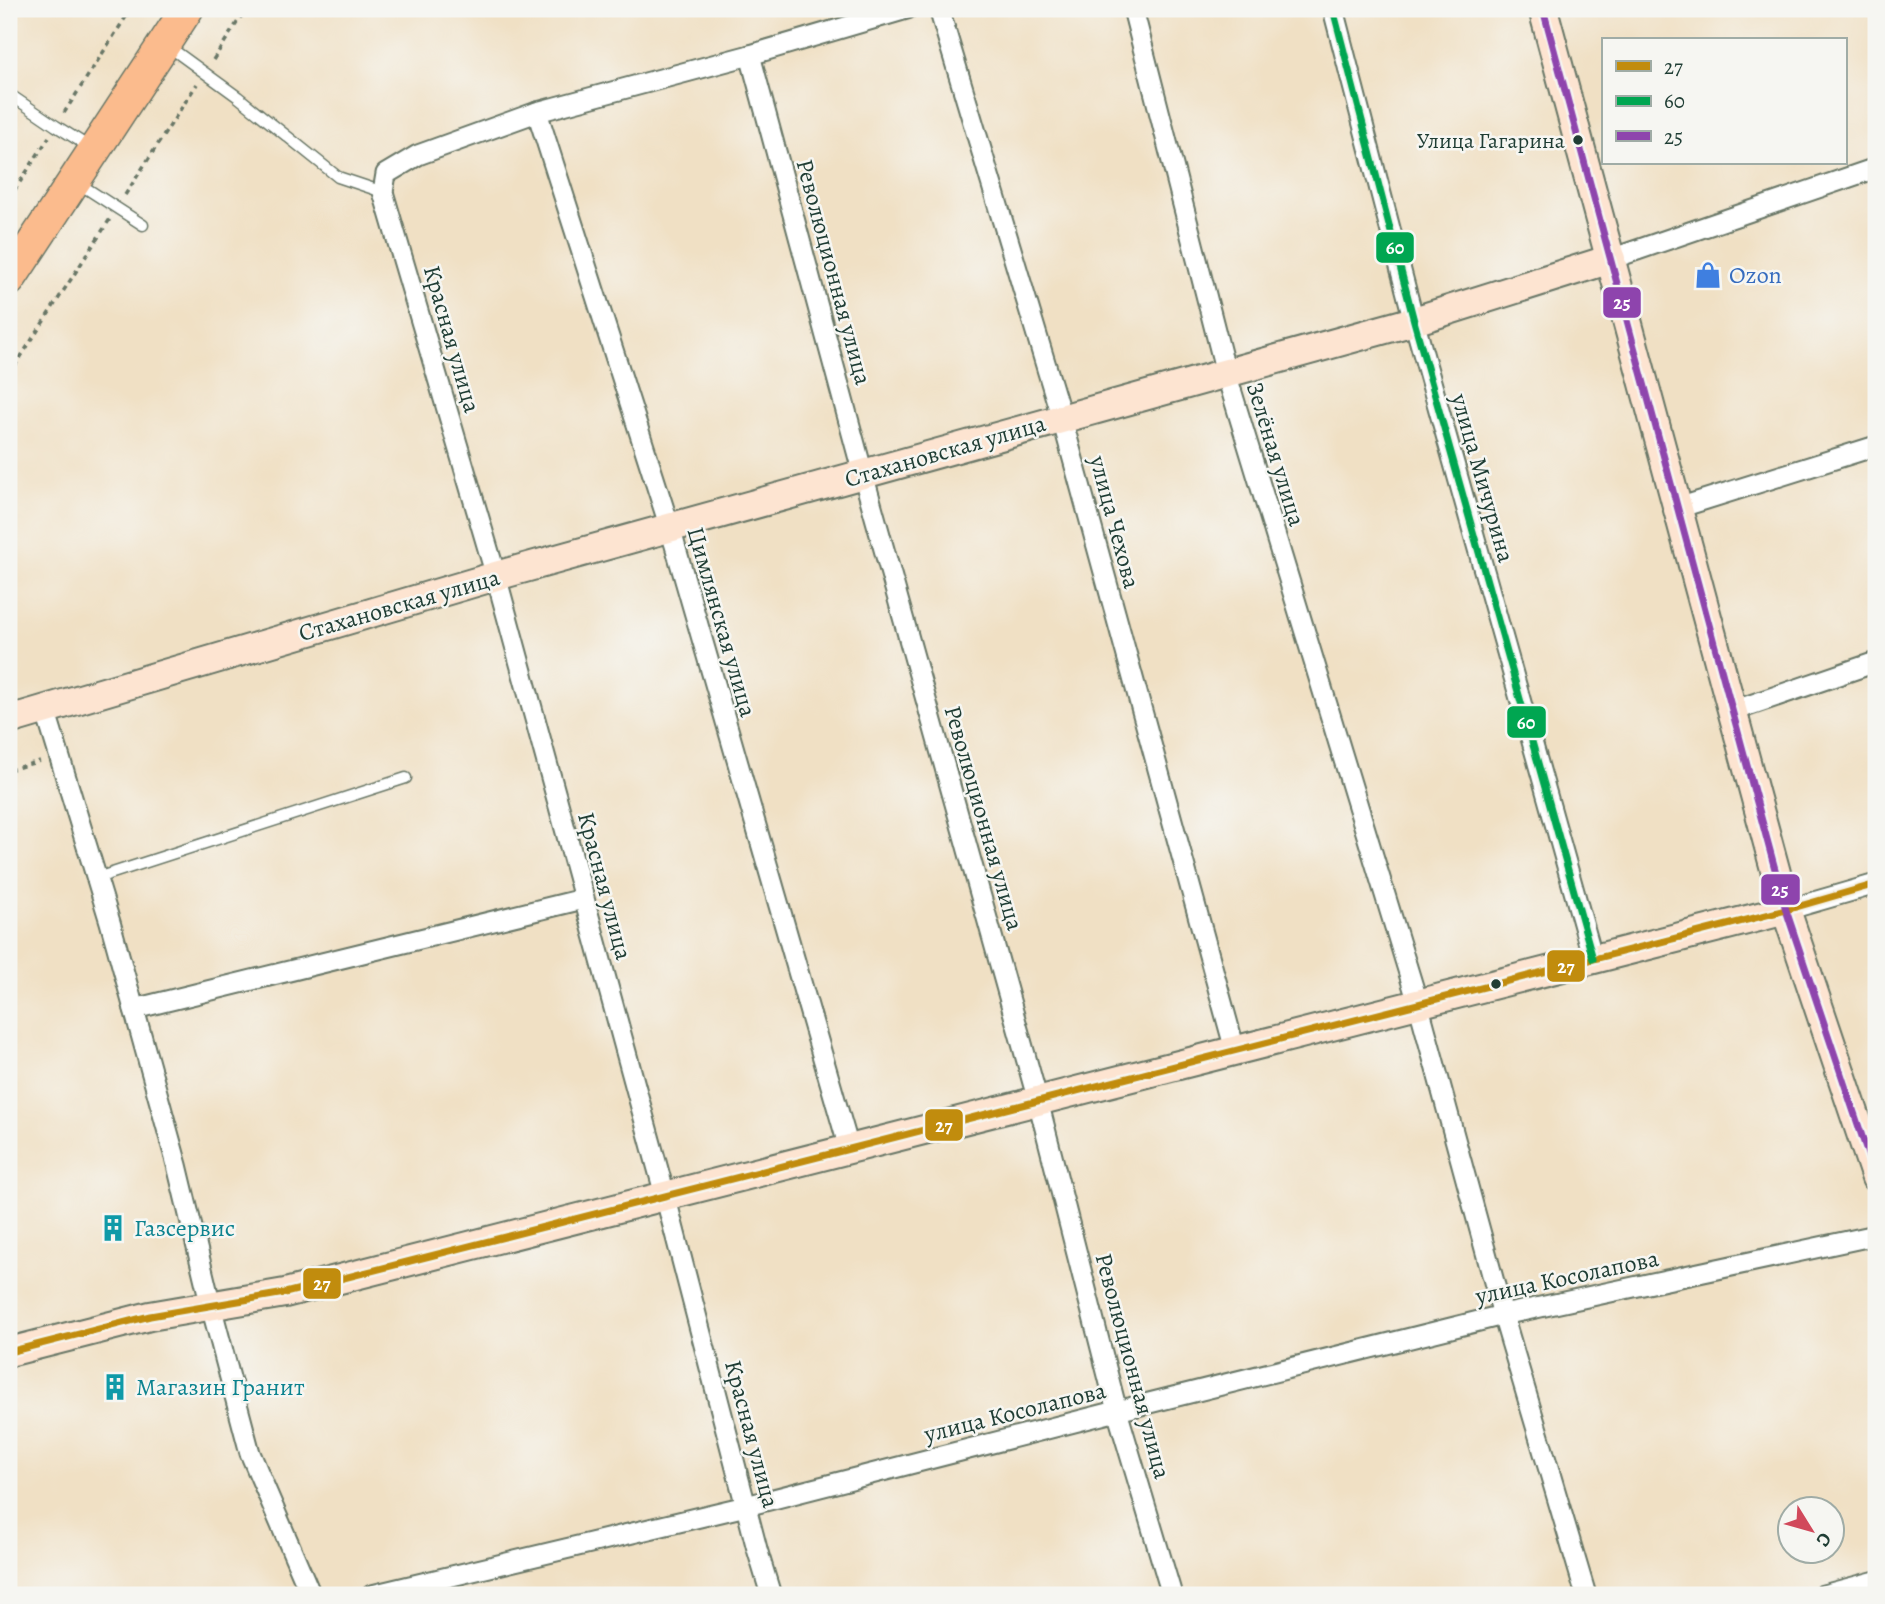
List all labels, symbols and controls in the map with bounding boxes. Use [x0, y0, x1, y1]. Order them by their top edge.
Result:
legend [1602, 38, 1846, 164]
text: 27 [1664, 53, 1683, 81]
text: 60 [1664, 87, 1685, 115]
text: 25 [1664, 123, 1683, 151]
place label: Улица Гагарина [1417, 126, 1566, 156]
marker: Улица Гагарина [1571, 133, 1585, 147]
street label: Революционная улица [788, 156, 880, 388]
line badge: 60 [1375, 231, 1415, 264]
text: 60 [1386, 235, 1405, 261]
place label: Ozon [1729, 259, 1782, 291]
shop icon: Ozon [1693, 260, 1723, 290]
street label: Красная улица [416, 262, 488, 416]
line badge: 25 [1602, 286, 1642, 319]
text: 25 [1613, 290, 1631, 316]
street label: Зелёная улица [1239, 378, 1313, 530]
street label: улица Мичурина [1443, 389, 1522, 566]
street label: Стахановская улица [841, 407, 1049, 495]
street label: улица Чехова [1082, 451, 1148, 592]
street label: Цимлянская улица [680, 524, 764, 720]
street label: Стахановская улица [295, 561, 503, 649]
street label: Революционная улица [937, 702, 1031, 934]
line badge: 60 [1506, 705, 1547, 739]
text: 60 [1517, 710, 1536, 736]
street label: Красная улица [570, 809, 640, 963]
line badge: 25 [1760, 873, 1801, 906]
text: 25 [1771, 877, 1789, 903]
line badge: 27 [1546, 949, 1586, 983]
text: 27 [1557, 954, 1576, 980]
unlabelled marker [1489, 977, 1503, 991]
line badge: 27 [924, 1108, 964, 1142]
text: 27 [935, 1113, 954, 1139]
place label: Газсервис [134, 1212, 235, 1244]
building icon: Газсервис [98, 1213, 128, 1243]
street label: улица Косолапова [1472, 1242, 1661, 1312]
street label: Революционная улица [1087, 1250, 1179, 1482]
line badge: 27 [302, 1267, 342, 1300]
text: 27 [313, 1271, 332, 1297]
street label: Красная улица [717, 1357, 787, 1511]
place label: Магазин Гранит [136, 1371, 305, 1403]
building icon: Магазин Гранит [100, 1372, 130, 1402]
street label: улица Косолапова [920, 1374, 1109, 1450]
north arrow [1776, 1496, 1846, 1566]
text: С [1810, 1527, 1838, 1552]

